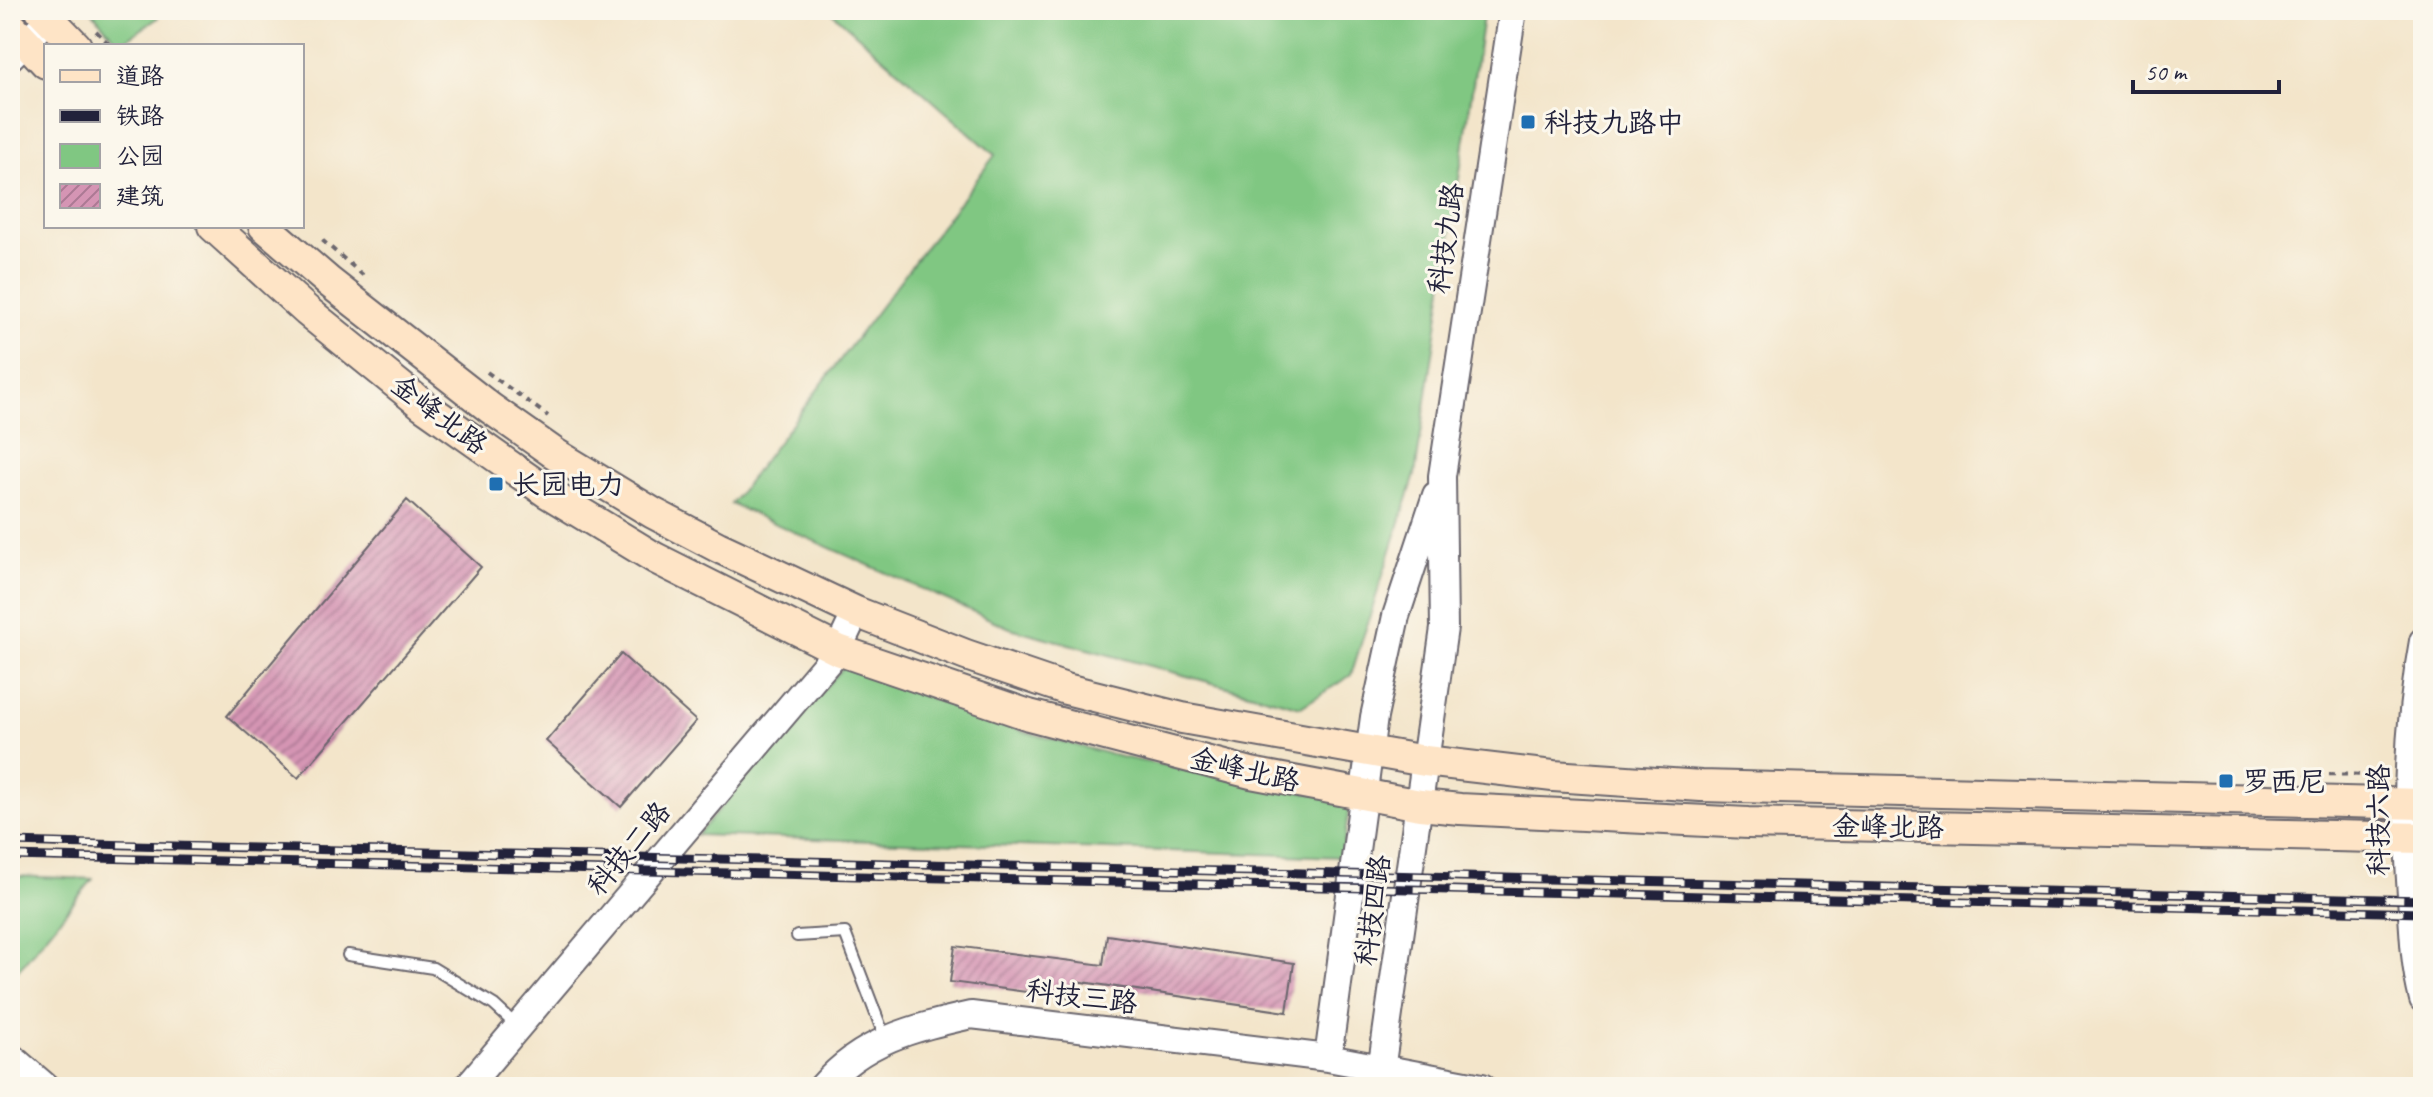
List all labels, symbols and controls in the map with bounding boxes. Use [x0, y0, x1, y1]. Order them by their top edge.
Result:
legend [44, 44, 304, 228]
scale bar [2133, 44, 2279, 94]
text: 50 m [2145, 57, 2188, 87]
text: 道路 [116, 61, 164, 91]
text: 铁路 [116, 101, 164, 131]
place label: 科技九路中 [1544, 105, 1684, 140]
marker: 科技九路中 [1519, 113, 1537, 131]
text: 公园 [116, 141, 164, 171]
street label: 科技九路 [1420, 180, 1471, 296]
text: 建筑 [116, 181, 164, 211]
street label: 金峰北路 [384, 367, 495, 462]
place label: 长园电力 [512, 467, 624, 502]
marker: 长园电力 [487, 475, 505, 493]
street label: 金峰北路 [1186, 740, 1303, 799]
place label: 罗西尼 [2242, 764, 2326, 799]
street label: 科技六路 [2361, 764, 2396, 876]
marker: 罗西尼 [2217, 772, 2235, 790]
street label: 科技二路 [579, 794, 678, 902]
street label: 金峰北路 [1832, 808, 1944, 845]
street label: 科技四路 [1347, 852, 1398, 968]
street label: 科技三路 [1024, 972, 1140, 1021]

